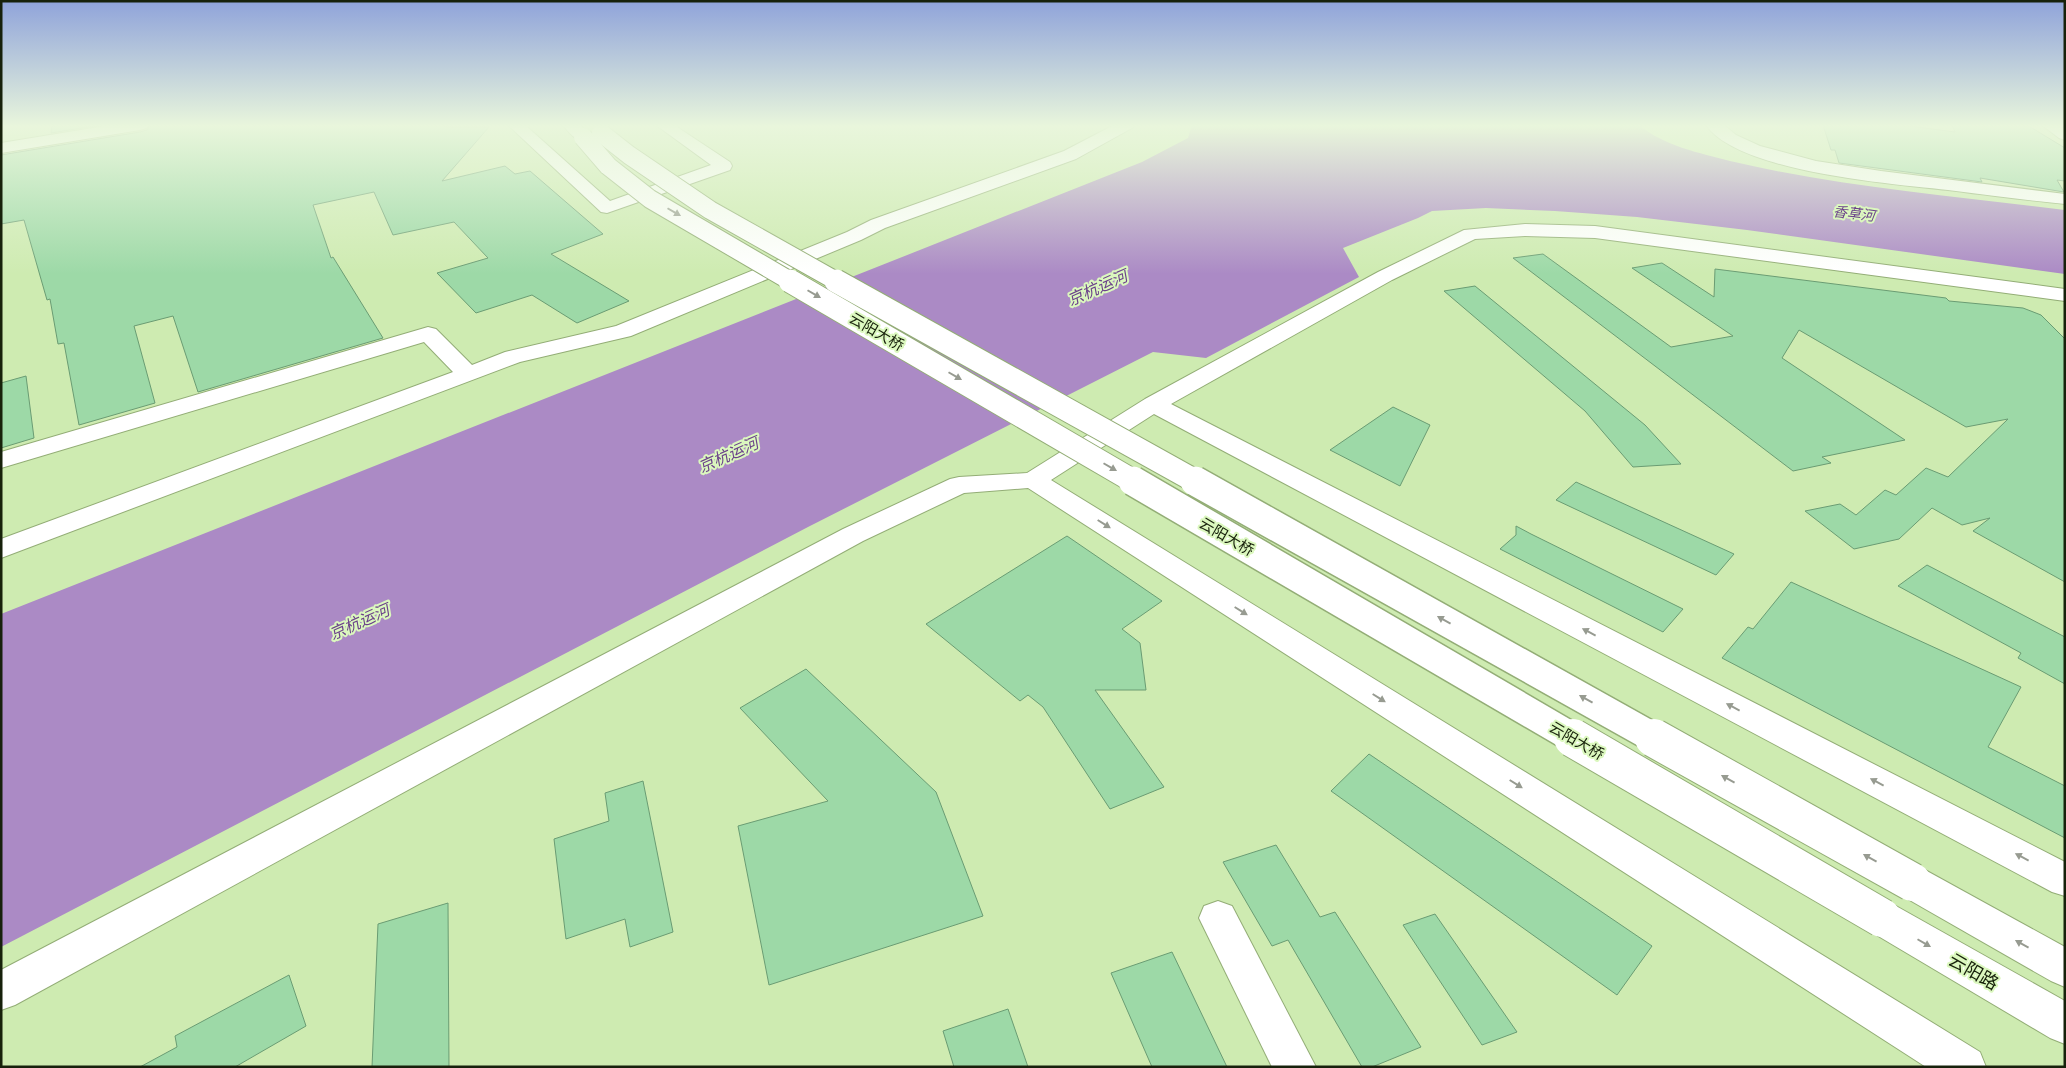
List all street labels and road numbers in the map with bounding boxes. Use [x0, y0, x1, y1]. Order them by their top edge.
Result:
street label: 云阳大桥 [847, 308, 907, 354]
street label: 云阳大桥 [1197, 513, 1257, 559]
street label: 云阳大桥 [1547, 717, 1607, 763]
street label: 云阳路 [1945, 948, 2003, 994]

